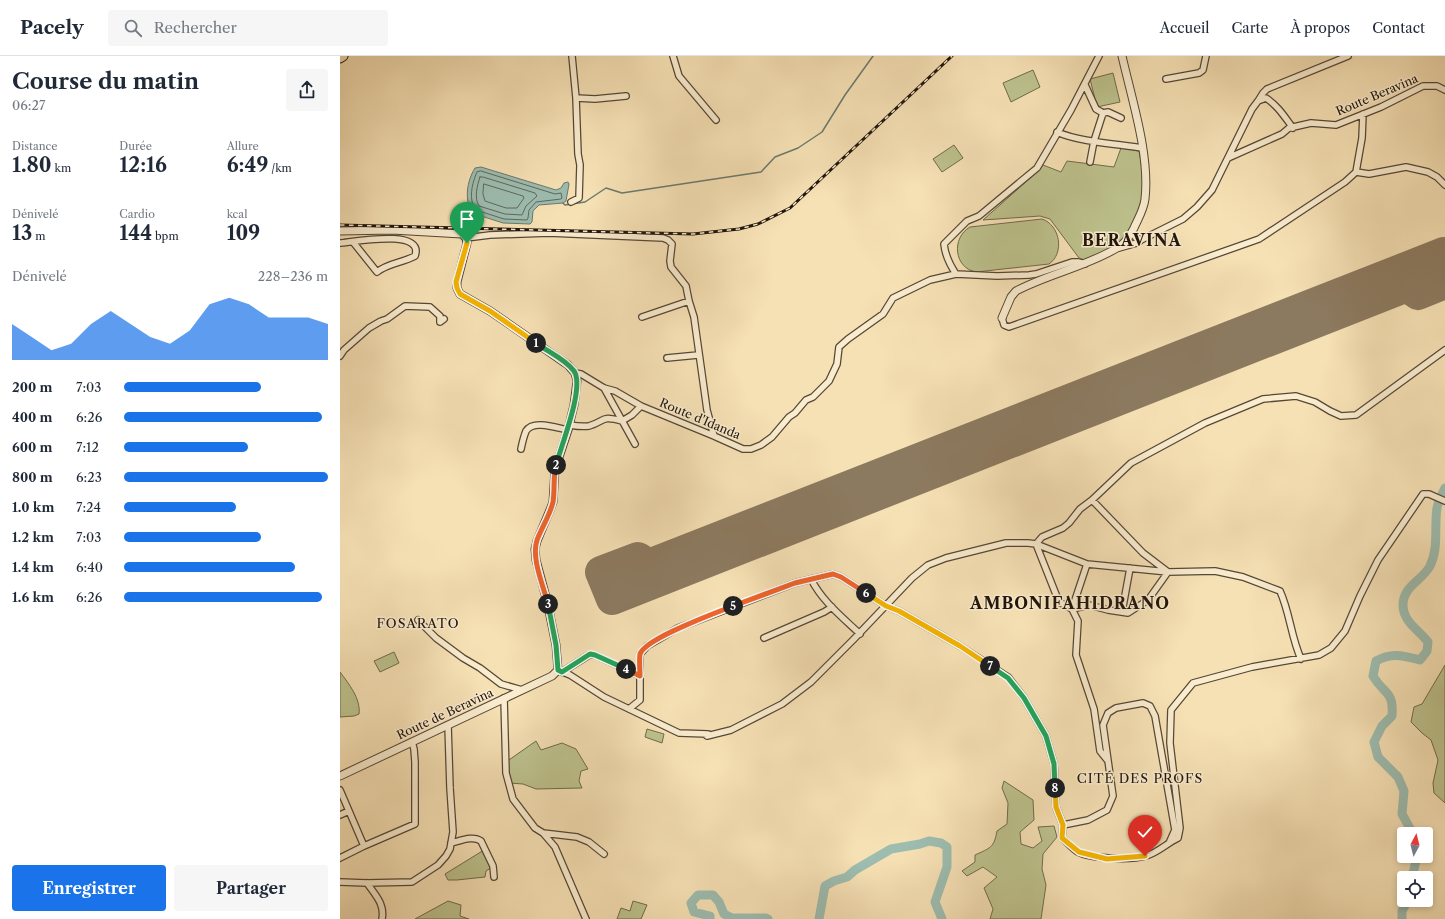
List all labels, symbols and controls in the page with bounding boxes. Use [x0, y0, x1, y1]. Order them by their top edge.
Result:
search box [108, 10, 388, 46]
text: Pacely [20, 16, 84, 39]
icon: search [122, 17, 144, 39]
text: Rechercher [154, 18, 237, 37]
text: Accueil [1160, 19, 1210, 37]
text: Carte [1232, 19, 1268, 37]
text: À propos [1290, 19, 1350, 37]
text: Contact [1372, 19, 1425, 37]
text: Course du matin [12, 68, 199, 95]
button: share [286, 69, 328, 111]
street label: Route Beravina [1334, 70, 1421, 119]
text: 06:27 [12, 97, 45, 113]
text: Distance [12, 139, 58, 153]
text: Durée [119, 139, 152, 153]
text: Allure [227, 139, 259, 153]
text: 1.80 [12, 153, 52, 177]
text: 12:16 [119, 153, 167, 177]
text: 6:49 [227, 153, 268, 177]
text: km [52, 161, 71, 175]
text: /km [268, 161, 292, 175]
pin [450, 202, 484, 243]
text: Dénivelé [12, 207, 58, 221]
text: Cardio [119, 207, 155, 221]
text: kcal [227, 207, 247, 221]
icon: arrive [456, 208, 478, 230]
text: 13 [12, 221, 32, 245]
text: 144 [119, 221, 152, 245]
text: 109 [227, 221, 260, 245]
text: m [32, 229, 46, 243]
text: bpm [152, 229, 179, 243]
district label: BERAVINA [1082, 230, 1182, 250]
text: Dénivelé [12, 268, 67, 284]
text: 228–236 m [258, 268, 328, 284]
pin: 1 [526, 333, 546, 353]
text: 1 [534, 336, 538, 350]
text: 200 m [12, 379, 52, 395]
text: 7:03 [76, 379, 101, 395]
street label: Route d'Idanda [657, 395, 744, 443]
text: 400 m [12, 409, 52, 425]
text: 6:26 [76, 409, 102, 425]
text: 600 m [12, 439, 53, 455]
text: 7:12 [76, 439, 99, 455]
pin: 2 [546, 455, 566, 475]
text: 2 [553, 458, 559, 472]
text: 800 m [12, 469, 53, 485]
text: 6:23 [76, 469, 102, 485]
text: 1.0 km [12, 499, 54, 515]
text: 7:24 [76, 499, 101, 515]
text: 1.2 km [12, 529, 54, 545]
text: 7:03 [76, 529, 101, 545]
text: 1.4 km [12, 559, 54, 575]
text: 6:40 [76, 559, 103, 575]
pin: 6 [856, 583, 876, 603]
text: 6 [863, 586, 869, 600]
text: 1.6 km [12, 589, 54, 605]
text: 6:26 [76, 589, 102, 605]
district label: AMBONIFAHIDRANO [969, 593, 1170, 613]
pin: 3 [538, 594, 558, 614]
pin: 5 [723, 596, 743, 616]
text: 3 [545, 597, 551, 611]
text: 5 [730, 599, 736, 613]
district label: FOSARATO [376, 615, 460, 631]
pin: 7 [980, 656, 1000, 676]
pin: 4 [616, 659, 636, 679]
text: 7 [987, 659, 993, 673]
text: 4 [623, 662, 629, 676]
street label: Route de Beravina [394, 684, 496, 743]
district label: CITÉ DES PROFS [1077, 770, 1203, 786]
pin: 8 [1045, 778, 1065, 798]
text: 8 [1052, 781, 1058, 795]
pin [1128, 815, 1162, 856]
icon: check [1134, 821, 1156, 843]
north arrow [1397, 827, 1433, 863]
map controls [1397, 827, 1433, 907]
button: Enregistrer [12, 865, 166, 911]
button: Partager [174, 865, 328, 911]
button: locate [1397, 871, 1433, 907]

